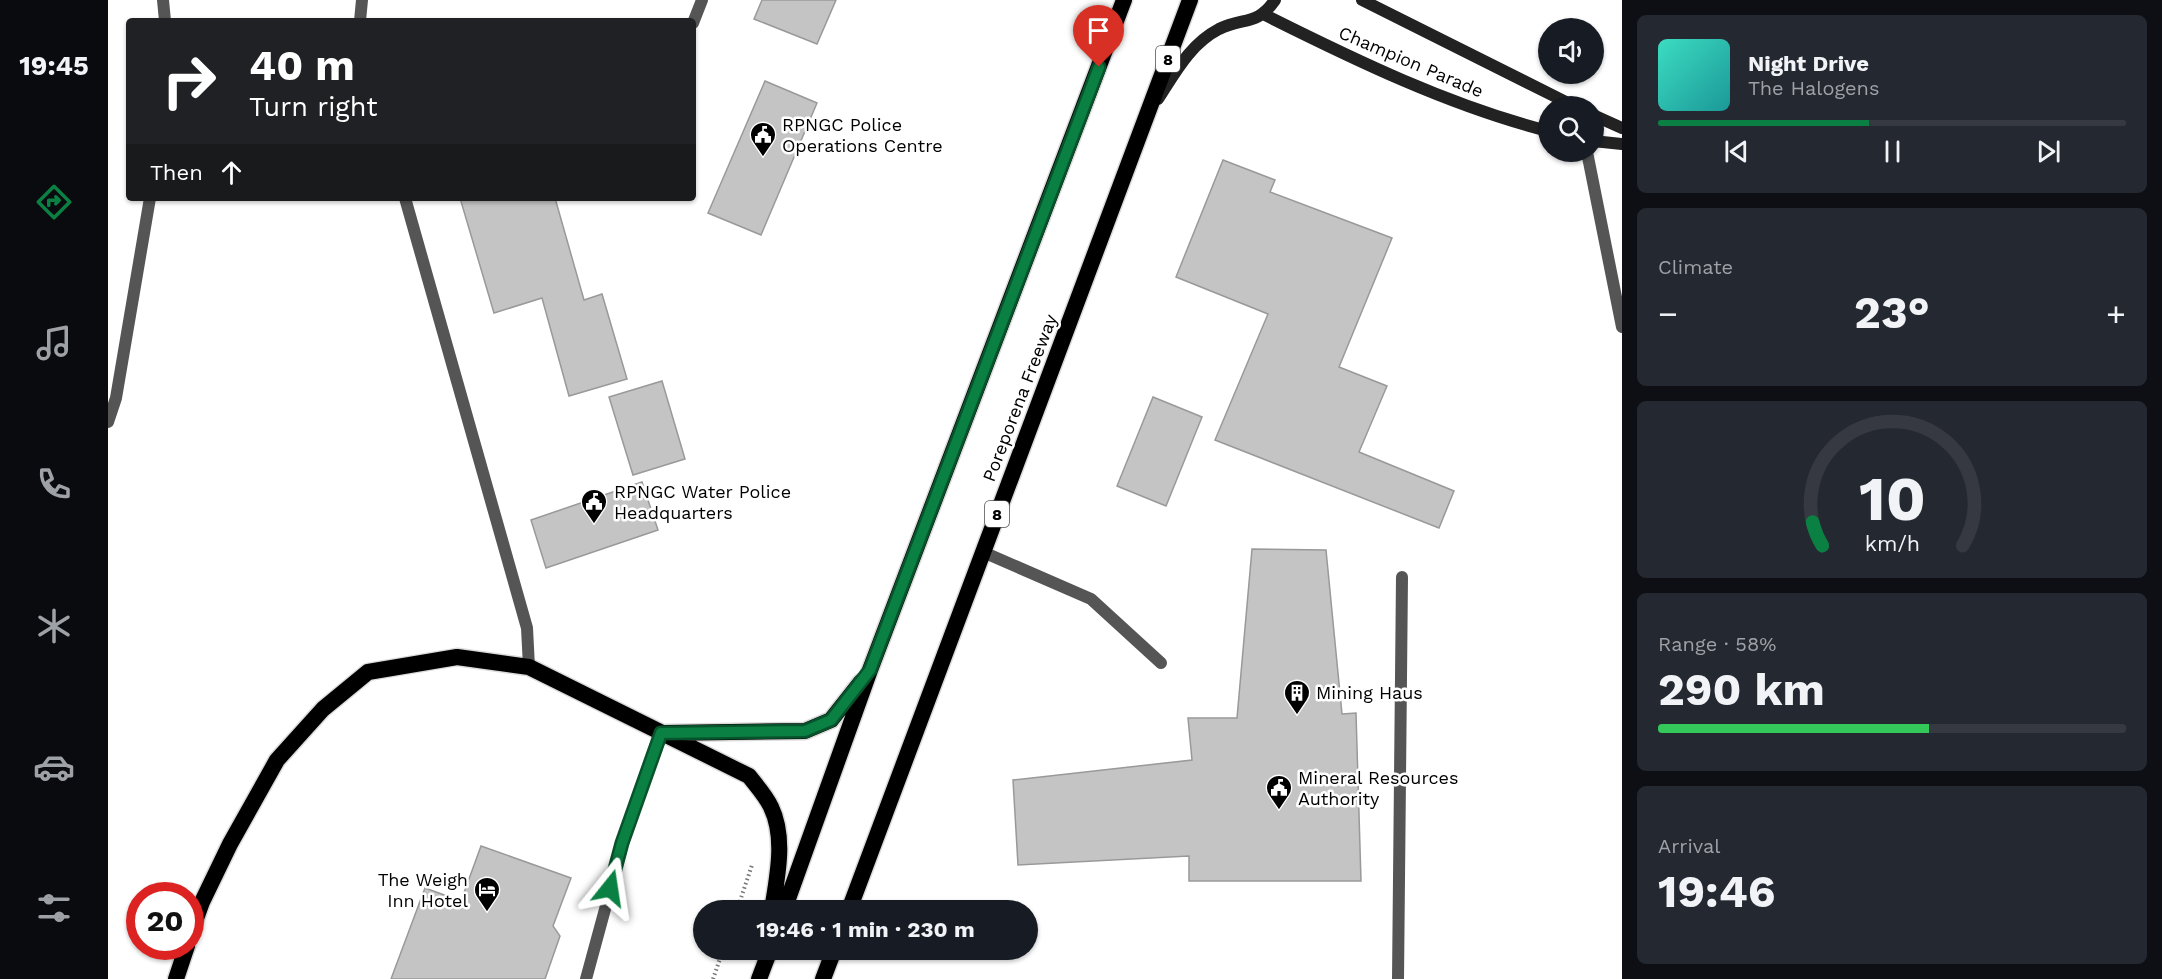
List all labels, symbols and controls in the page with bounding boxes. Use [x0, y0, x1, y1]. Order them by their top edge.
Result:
pin [1073, 5, 1124, 67]
icon: arrive [1082, 14, 1115, 47]
map controls [1538, 18, 1604, 162]
button: sound [1538, 18, 1604, 84]
street label: Champion Parade [1336, 22, 1487, 102]
text: 40 m [249, 41, 355, 90]
icon: right [150, 42, 228, 120]
road number: 8 [1156, 46, 1180, 72]
text: 19:45 [19, 50, 89, 82]
text: Night Drive [1748, 51, 1869, 76]
text: The Halogens [1748, 76, 1880, 100]
text: Turn right [249, 91, 378, 123]
button: search [1538, 96, 1604, 162]
place label: RPNGC Police Operations Centre [782, 114, 943, 156]
public building icon: RPNGC Police Operations Centre [748, 120, 778, 158]
icon: previous [1720, 135, 1753, 168]
icon: pause [1876, 135, 1909, 168]
icon: next [2032, 135, 2065, 168]
icon: ahead [215, 156, 248, 189]
text: Then [150, 160, 203, 185]
icon: directions [33, 181, 75, 223]
text: Climate [1658, 255, 1733, 279]
text: 23° [1854, 286, 1930, 339]
text: − [1658, 294, 1678, 333]
text: + [2106, 294, 2126, 333]
street label: Poreporena Freeway [978, 311, 1061, 484]
icon: music [33, 322, 75, 364]
icon: phone [33, 463, 75, 505]
text: 10 [1858, 463, 1926, 536]
place label: RPNGC Water Police Headquarters [614, 481, 791, 523]
public building icon: RPNGC Water Police Headquarters [579, 487, 609, 525]
road number: 8 [985, 501, 1009, 527]
text: km/h [1864, 532, 1920, 557]
icon: climate [33, 605, 75, 647]
text: Range · 58% [1658, 632, 1776, 656]
text: 290 km [1658, 663, 1825, 716]
building icon: Mining Haus [1282, 678, 1312, 716]
place label: Mining Haus [1316, 682, 1423, 703]
icon: car [33, 746, 75, 788]
place label: Mineral Resources Authority [1298, 767, 1458, 809]
public building icon: Mineral Resources Authority [1264, 773, 1294, 811]
text: Arrival [1658, 834, 1720, 858]
position arrow [578, 856, 642, 920]
text: 19:46 [1658, 865, 1776, 918]
place label: The Weigh Inn Hotel [378, 869, 468, 911]
hotel icon: The Weigh Inn Hotel [472, 875, 502, 913]
speed limit sign: 20 [126, 882, 204, 960]
icon: filters [33, 887, 75, 929]
text: 19:46 · 1 min · 230 m [756, 917, 975, 942]

